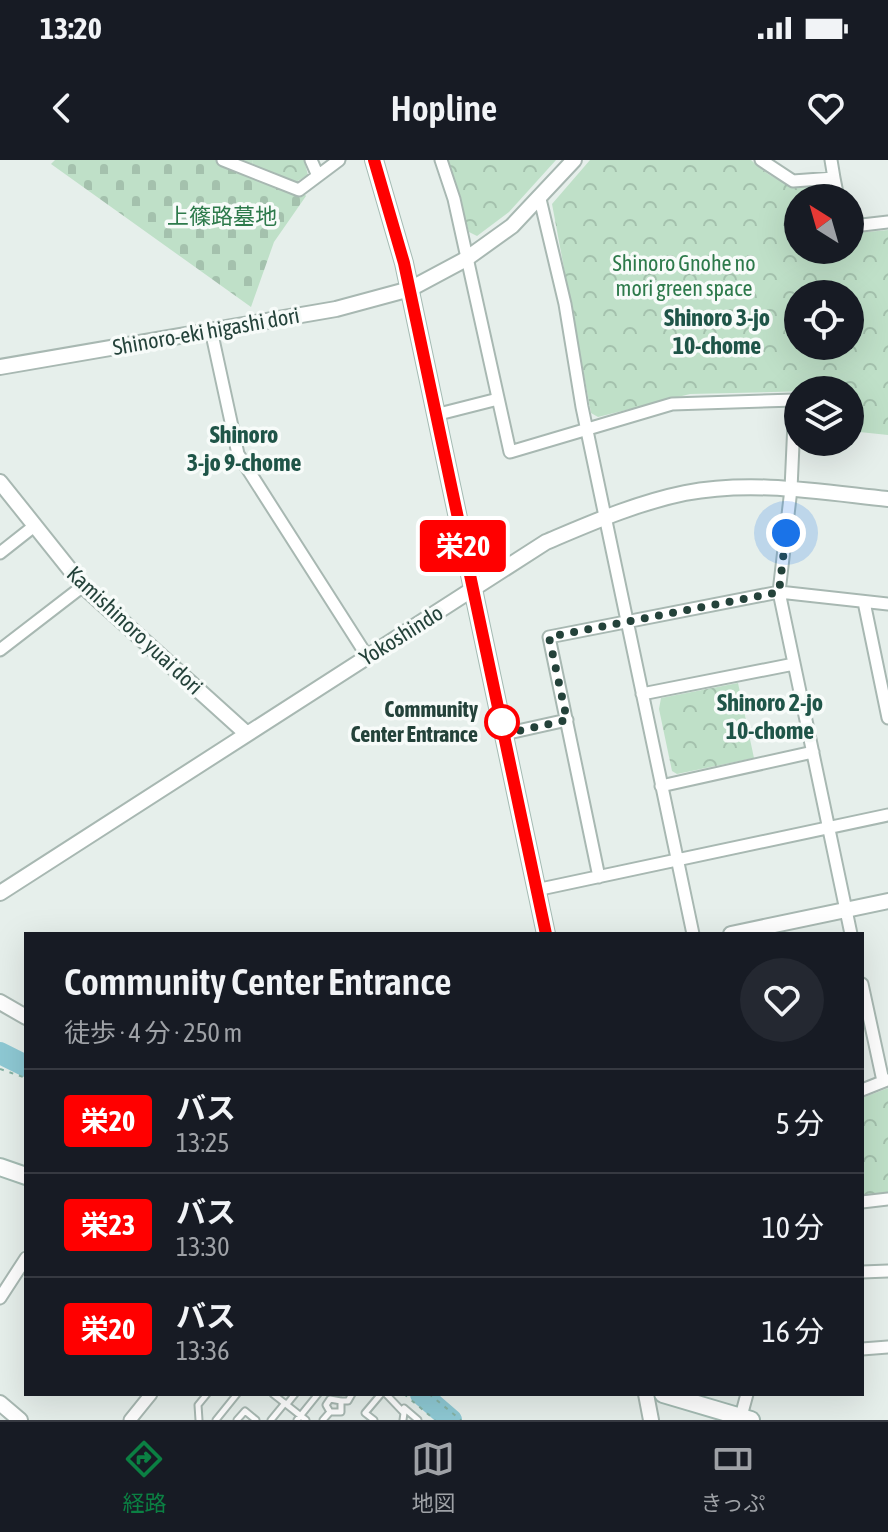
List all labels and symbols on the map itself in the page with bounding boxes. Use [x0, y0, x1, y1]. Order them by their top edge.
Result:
north arrow [784, 184, 864, 264]
park label: 上篠路墓地 [167, 203, 277, 229]
park label: Shinoro Gnohe no mori green space [612, 250, 756, 301]
street label: Shinoro-eki higashi dori [111, 302, 301, 360]
district label: Shinoro 3-jo 10-chome [664, 304, 770, 359]
district label: Shinoro 3-jo 9-chome [187, 421, 301, 476]
your location [766, 513, 806, 553]
line badge: 栄20 [417, 520, 509, 572]
street label: Kamishinoro yuai dori [62, 560, 208, 700]
street label: Yokoshindo [355, 599, 447, 671]
district label: Shinoro 2-jo 10-chome [717, 689, 823, 744]
place label: Community Center Entrance [350, 696, 478, 747]
marker: Community Center Entrance [485, 705, 519, 739]

